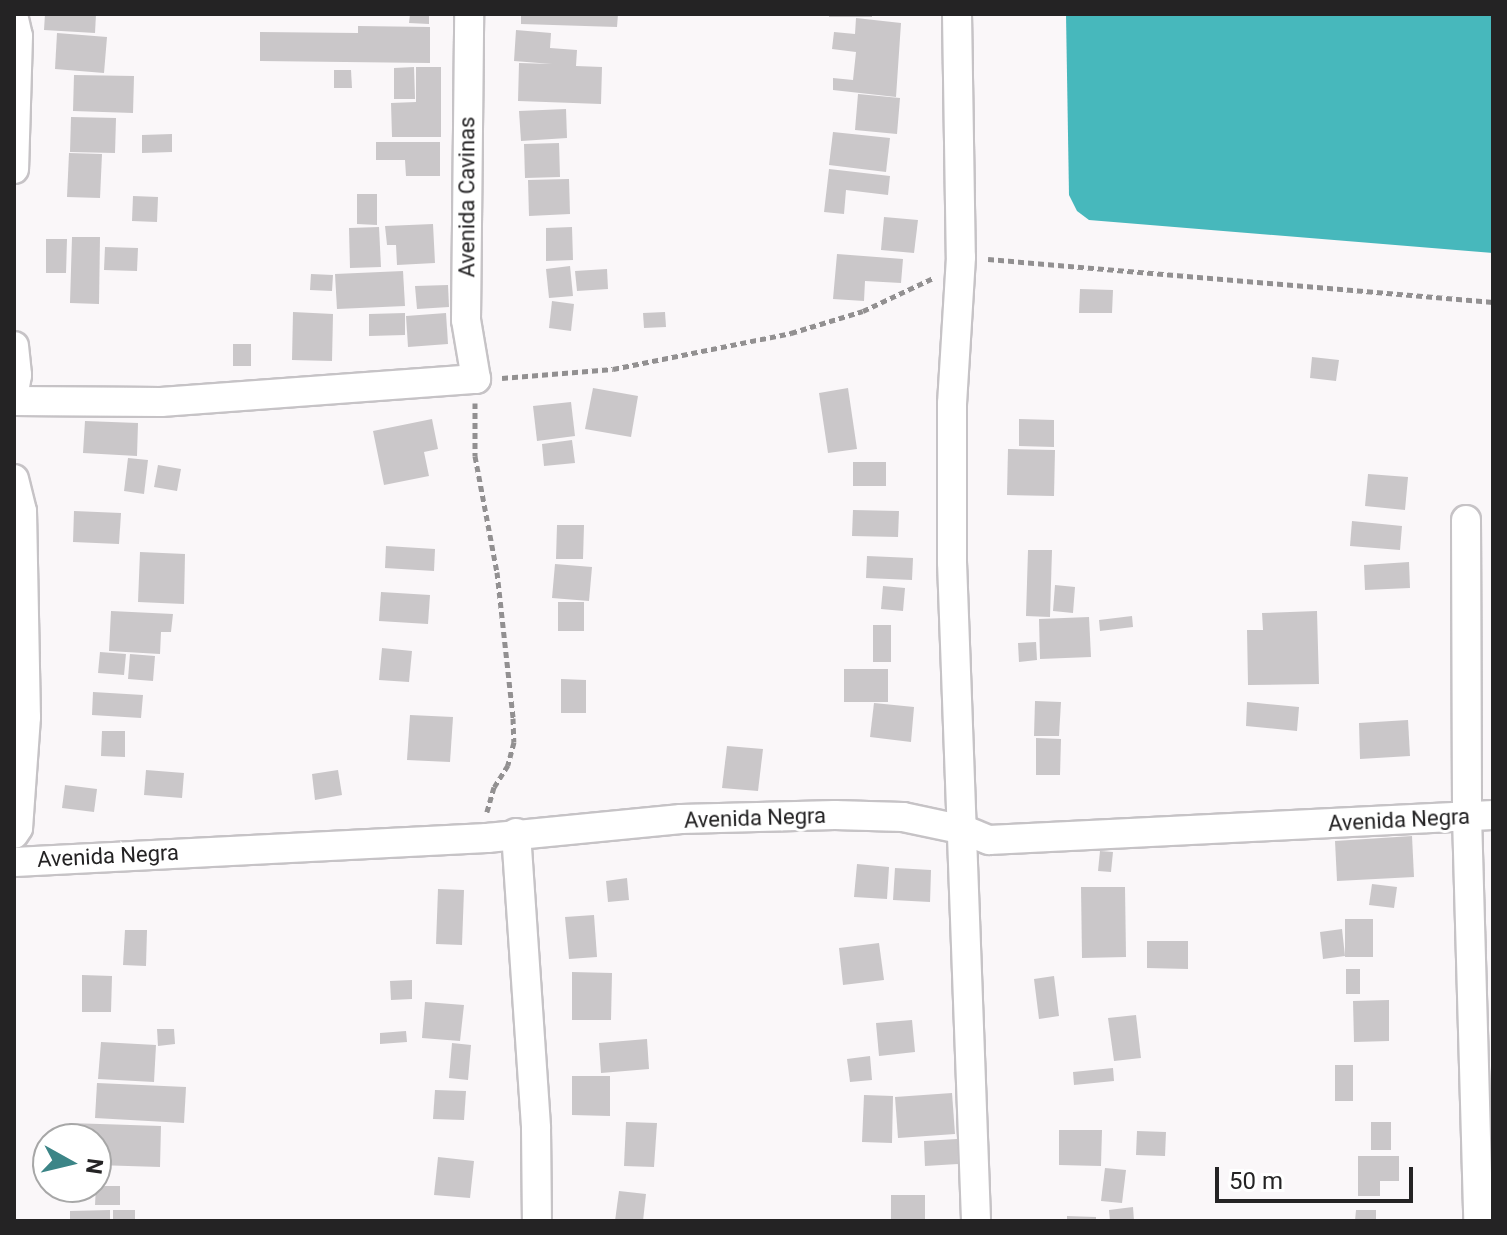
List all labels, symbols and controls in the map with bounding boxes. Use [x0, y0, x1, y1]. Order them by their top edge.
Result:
street label: Avenida Cavinas [454, 117, 480, 277]
street label: Avenida Negra [684, 802, 826, 834]
street label: Avenida Negra [1327, 803, 1471, 837]
street label: Avenida Negra [36, 839, 180, 873]
north arrow [32, 1123, 112, 1203]
scale bar [1219, 1151, 1417, 1201]
text: N [81, 1157, 108, 1176]
text: 50 m [1229, 1167, 1283, 1195]

